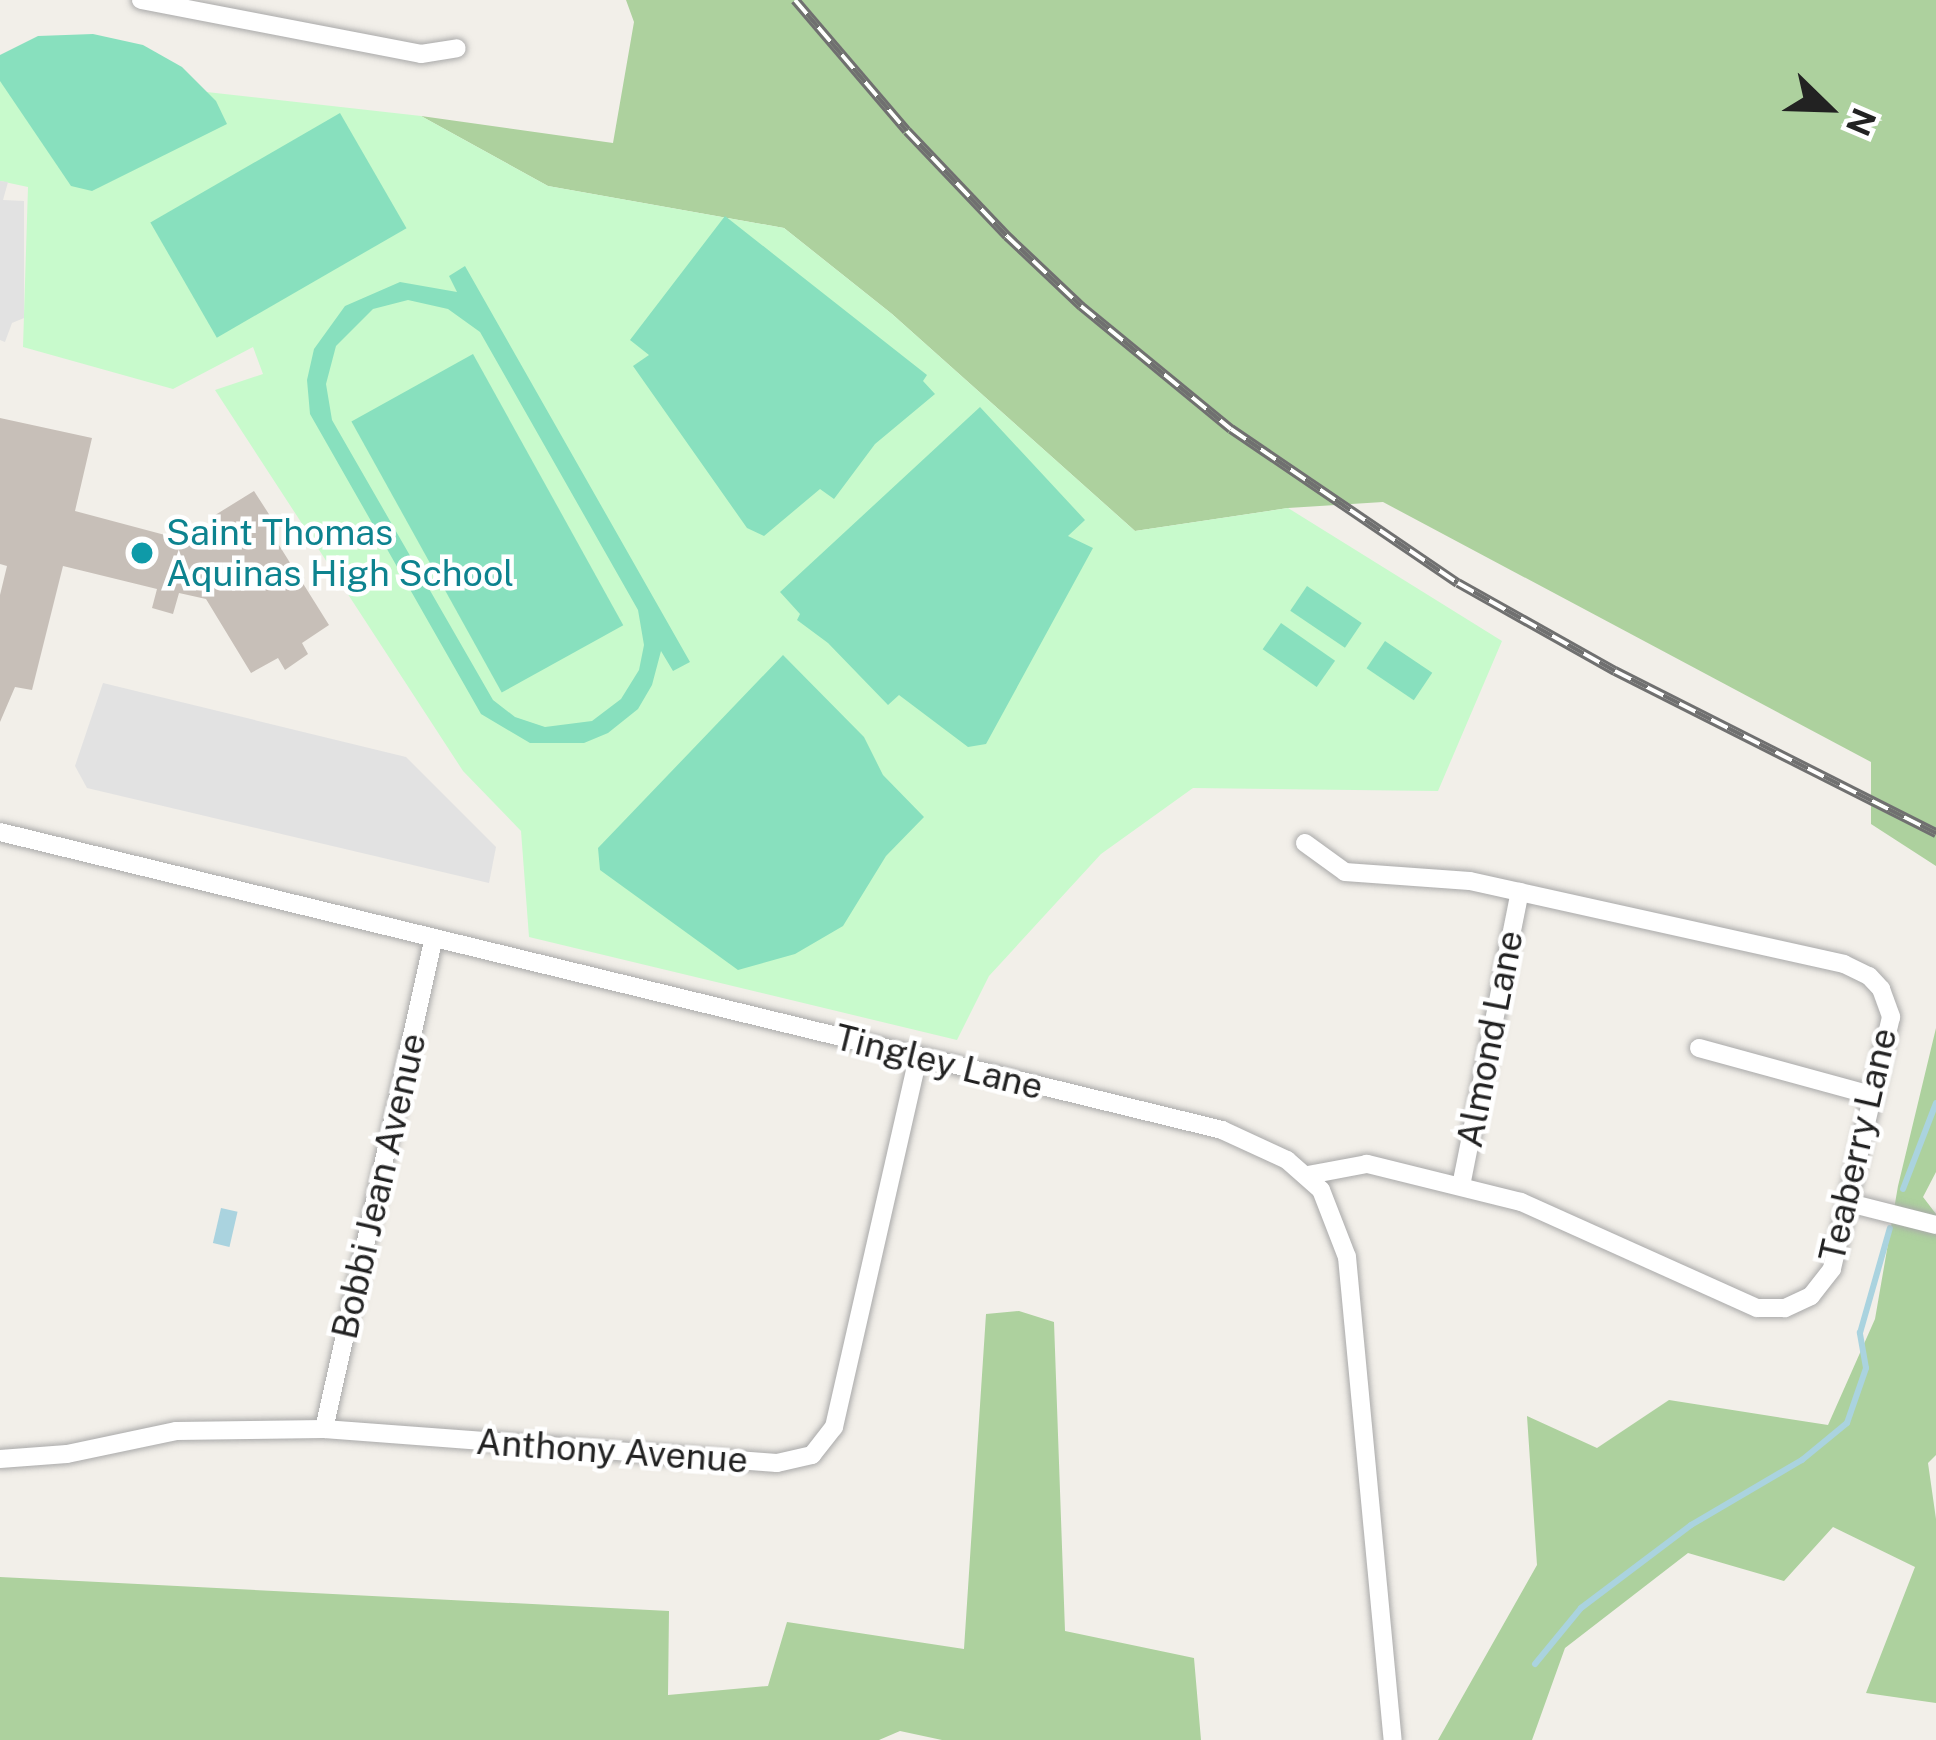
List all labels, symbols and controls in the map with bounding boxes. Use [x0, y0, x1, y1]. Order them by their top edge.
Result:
north arrow [1768, 48, 1888, 168]
text: N [1839, 103, 1884, 141]
place label: Saint Thomas Aquinas High School [166, 510, 514, 595]
marker: Saint Thomas Aquinas High School [129, 540, 155, 566]
street label: Almond Lane [1448, 927, 1532, 1151]
street label: Tingley Lane [830, 1015, 1048, 1109]
street label: Teaberry Lane [1810, 1024, 1906, 1266]
street label: Bobbi Jean Avenue [323, 1029, 435, 1343]
street label: Anthony Avenue [475, 1420, 749, 1482]

